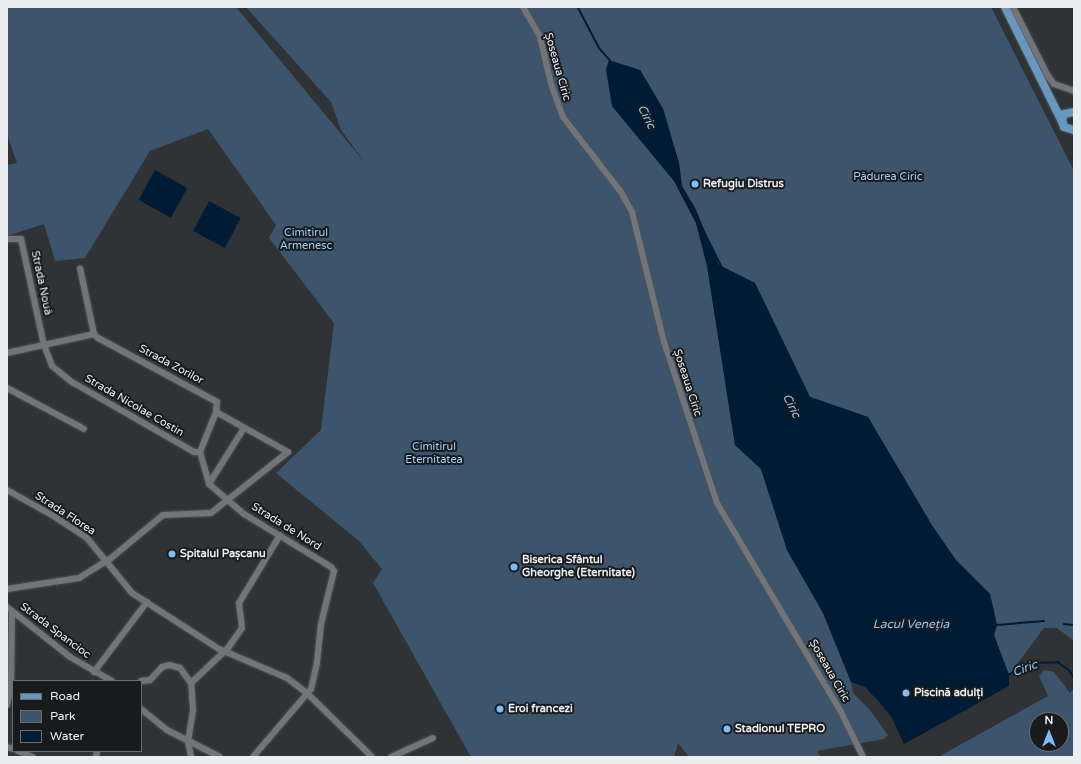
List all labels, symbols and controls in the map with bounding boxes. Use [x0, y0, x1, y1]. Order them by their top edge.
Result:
street label: Șoseaua Ciric [541, 32, 573, 102]
water label: Ciric [634, 102, 658, 132]
park label: Pădurea Ciric [853, 170, 923, 184]
place label: Refugiu Distrus [703, 177, 784, 191]
marker: Refugiu Distrus [690, 179, 700, 189]
park label: Cimitirul Armenesc [280, 227, 332, 253]
street label: Strada Nouă [28, 250, 54, 316]
street label: Strada Zorilor [136, 342, 206, 388]
street label: Șoseaua Ciric [670, 348, 704, 418]
street label: Strada Nicolae Costin [82, 372, 186, 440]
water label: Ciric [779, 391, 803, 421]
park label: Cimitirul Eternitatea [405, 441, 463, 467]
street label: Strada Florea [32, 490, 98, 538]
street label: Strada de Nord [249, 500, 323, 554]
place label: Spitalul Pașcanu [180, 547, 266, 561]
marker: Spitalul Pașcanu [167, 549, 177, 559]
place label: Biserica Sfântul Gheorghe (Eternitate) [522, 554, 635, 580]
marker: Biserica Sfântul Gheorghe (Eternitate) [509, 562, 519, 572]
street label: Strada Spancioc [17, 600, 93, 662]
water label: Lacul Veneția [873, 618, 949, 632]
street label: Șoseaua Ciric [806, 637, 852, 705]
water label: Ciric [1011, 658, 1039, 680]
legend [12, 680, 142, 752]
place label: Piscină adulți [914, 686, 983, 700]
marker: Piscină adulți [901, 688, 911, 698]
text: Road [50, 689, 80, 703]
place label: Eroi francezi [508, 702, 573, 716]
marker: Eroi francezi [495, 704, 505, 714]
text: Park [50, 709, 76, 723]
north arrow [1029, 712, 1069, 752]
text: N [1045, 714, 1053, 727]
place label: Stadionul TEPRO [735, 722, 825, 736]
marker: Stadionul TEPRO [722, 724, 732, 734]
text: Water [50, 729, 84, 743]

